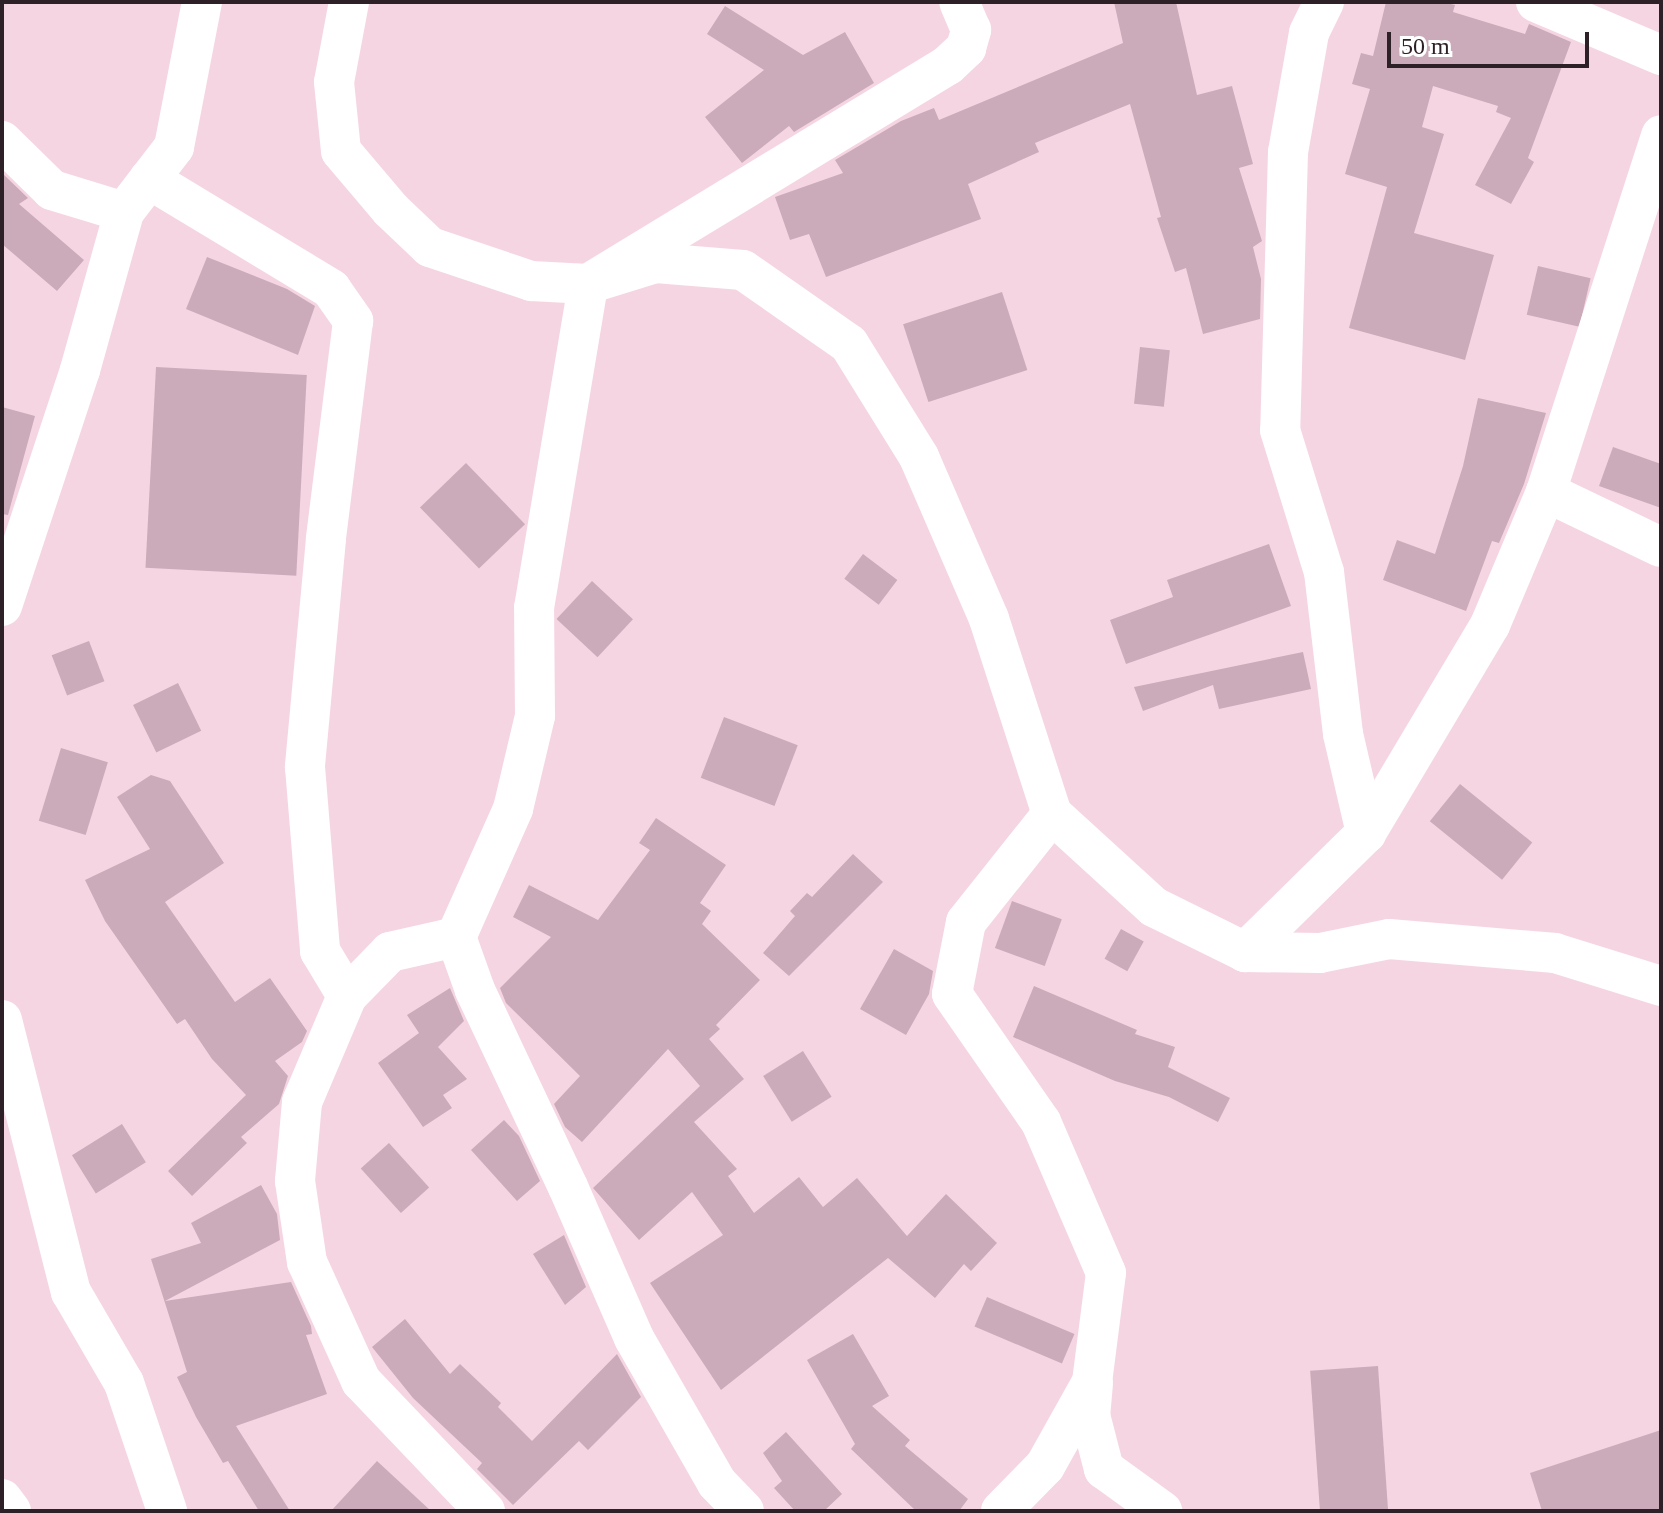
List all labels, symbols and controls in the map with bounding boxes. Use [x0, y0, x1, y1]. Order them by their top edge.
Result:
scale bar [1391, 16, 1593, 66]
text: 50 m [1401, 33, 1450, 59]

